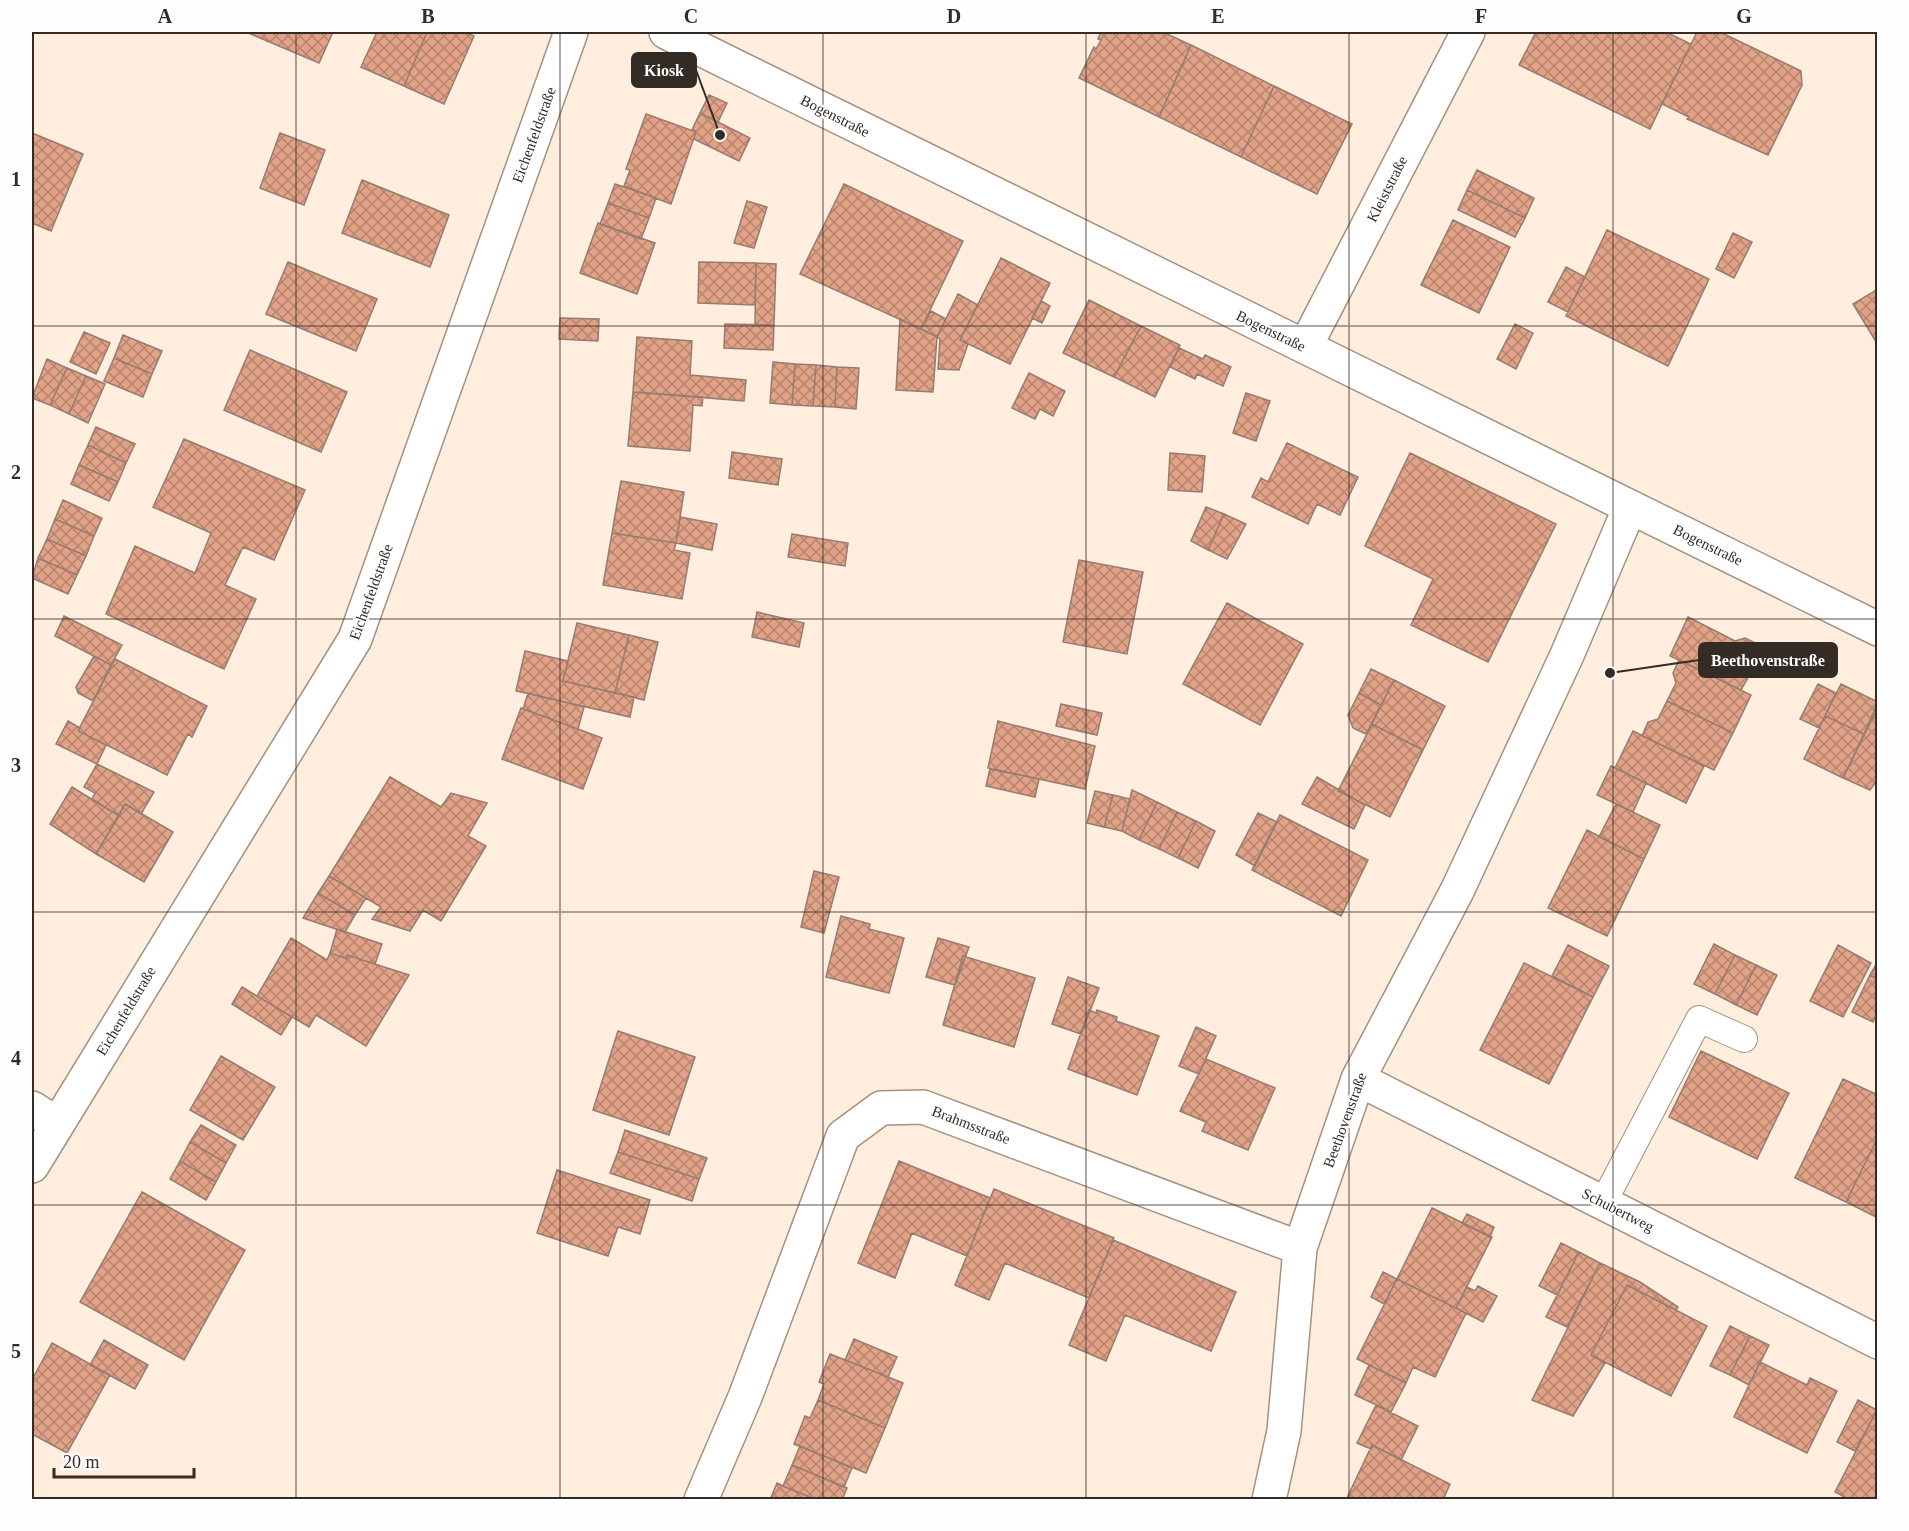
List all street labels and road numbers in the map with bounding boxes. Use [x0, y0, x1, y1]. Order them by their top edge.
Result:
street label: Eichenfeldstraße [509, 85, 559, 185]
street label: Bogenstraße [798, 92, 872, 140]
street label: Kleiststraße [1364, 153, 1411, 225]
street label: Bogenstraße [1234, 307, 1309, 355]
street label: Bogenstraße [1671, 521, 1746, 569]
street label: Eichenfeldstraße [346, 542, 396, 642]
street label: Eichenfeldstraße [93, 963, 159, 1058]
street label: Beethovenstraße [1320, 1070, 1370, 1170]
street label: Brahmsstraße [930, 1103, 1013, 1147]
street label: Schubertweg [1579, 1185, 1657, 1235]

